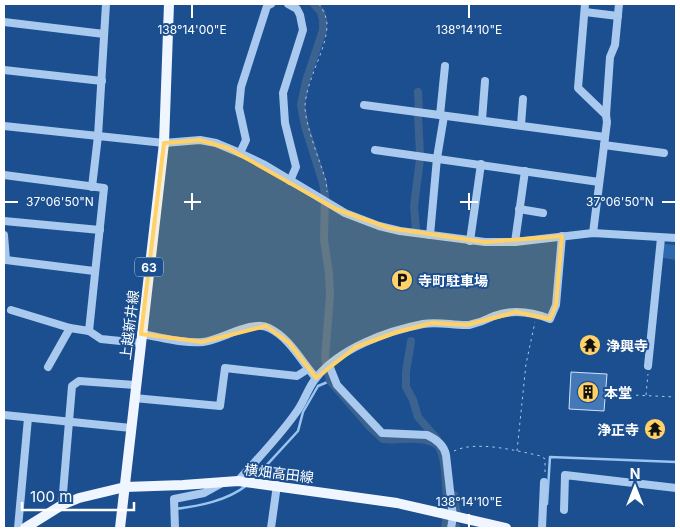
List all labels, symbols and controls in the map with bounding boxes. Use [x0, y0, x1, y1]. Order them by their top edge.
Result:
text: 138°14'00"E [157, 22, 227, 37]
text: 138°14'10"E [436, 22, 502, 37]
text: 37°06'50"N [26, 194, 94, 209]
text: 37°06'50"N [586, 194, 654, 209]
road number: 63 [135, 258, 163, 276]
parking icon: 寺町駐車場 [390, 268, 414, 292]
place label: 寺町駐車場 [418, 272, 488, 289]
street label: 上越新井線 [116, 289, 142, 361]
temple icon: 浄興寺 [578, 333, 602, 357]
place label: 浄興寺 [606, 337, 648, 354]
building icon: 本堂 [576, 380, 600, 404]
place label: 本堂 [604, 384, 632, 401]
temple icon: 浄正寺 [643, 417, 667, 441]
place label: 浄正寺 [597, 421, 639, 438]
street label: 横畑高田線 [243, 460, 315, 486]
north arrow [610, 462, 660, 512]
text: N [630, 465, 640, 482]
scale bar [22, 480, 135, 512]
text: 100 m [30, 487, 72, 506]
text: 138°14'10"E [436, 494, 502, 509]

